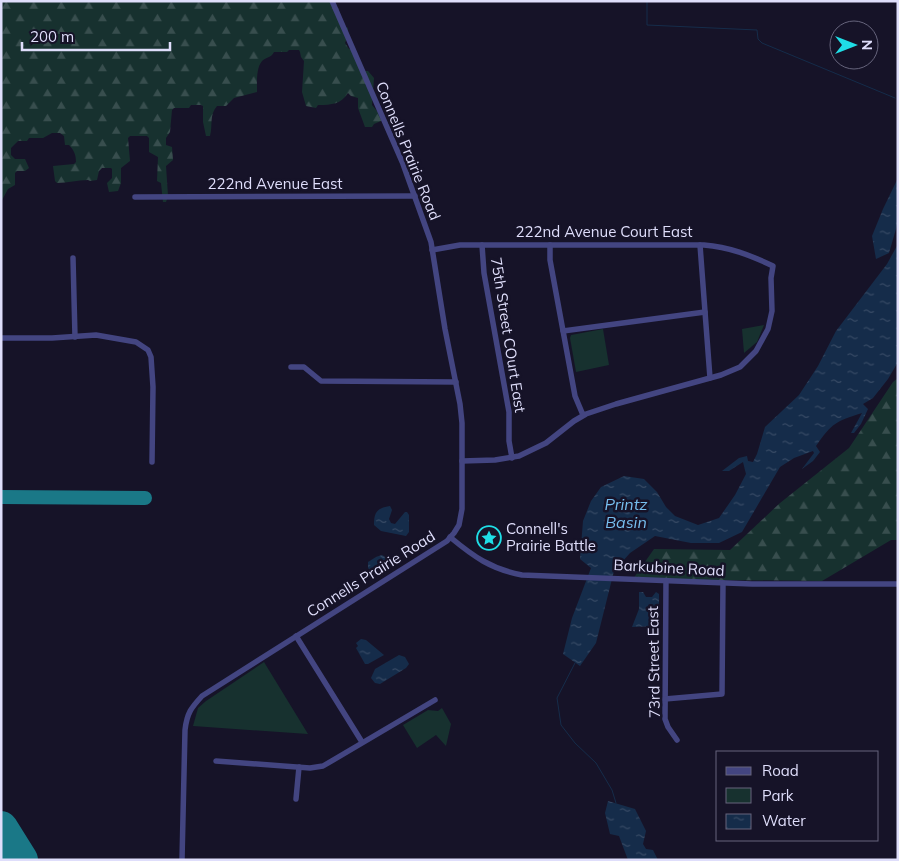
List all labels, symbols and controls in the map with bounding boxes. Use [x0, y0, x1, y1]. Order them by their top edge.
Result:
scale bar [22, 20, 170, 52]
north arrow [829, 20, 879, 70]
text: 200 m [30, 27, 74, 46]
text: N [858, 40, 876, 50]
street label: Connells Prairie Road [372, 79, 445, 223]
street label: 222nd Avenue East [207, 174, 343, 193]
street label: 222nd Avenue Court East [515, 222, 693, 241]
street label: 75th Street COurt East [487, 256, 530, 414]
water label: Printz Basin [604, 494, 648, 532]
place label: Connell's Prairie Battle [506, 519, 596, 555]
place icon: Connell's Prairie Battle [476, 525, 502, 551]
street label: Connells Prairie Road [303, 526, 439, 621]
street label: Barkubine Road [613, 555, 725, 580]
street label: 73rd Street East [643, 606, 664, 718]
legend [716, 751, 879, 841]
text: Road [762, 761, 799, 780]
text: Park [762, 786, 794, 805]
text: Water [762, 811, 806, 830]

